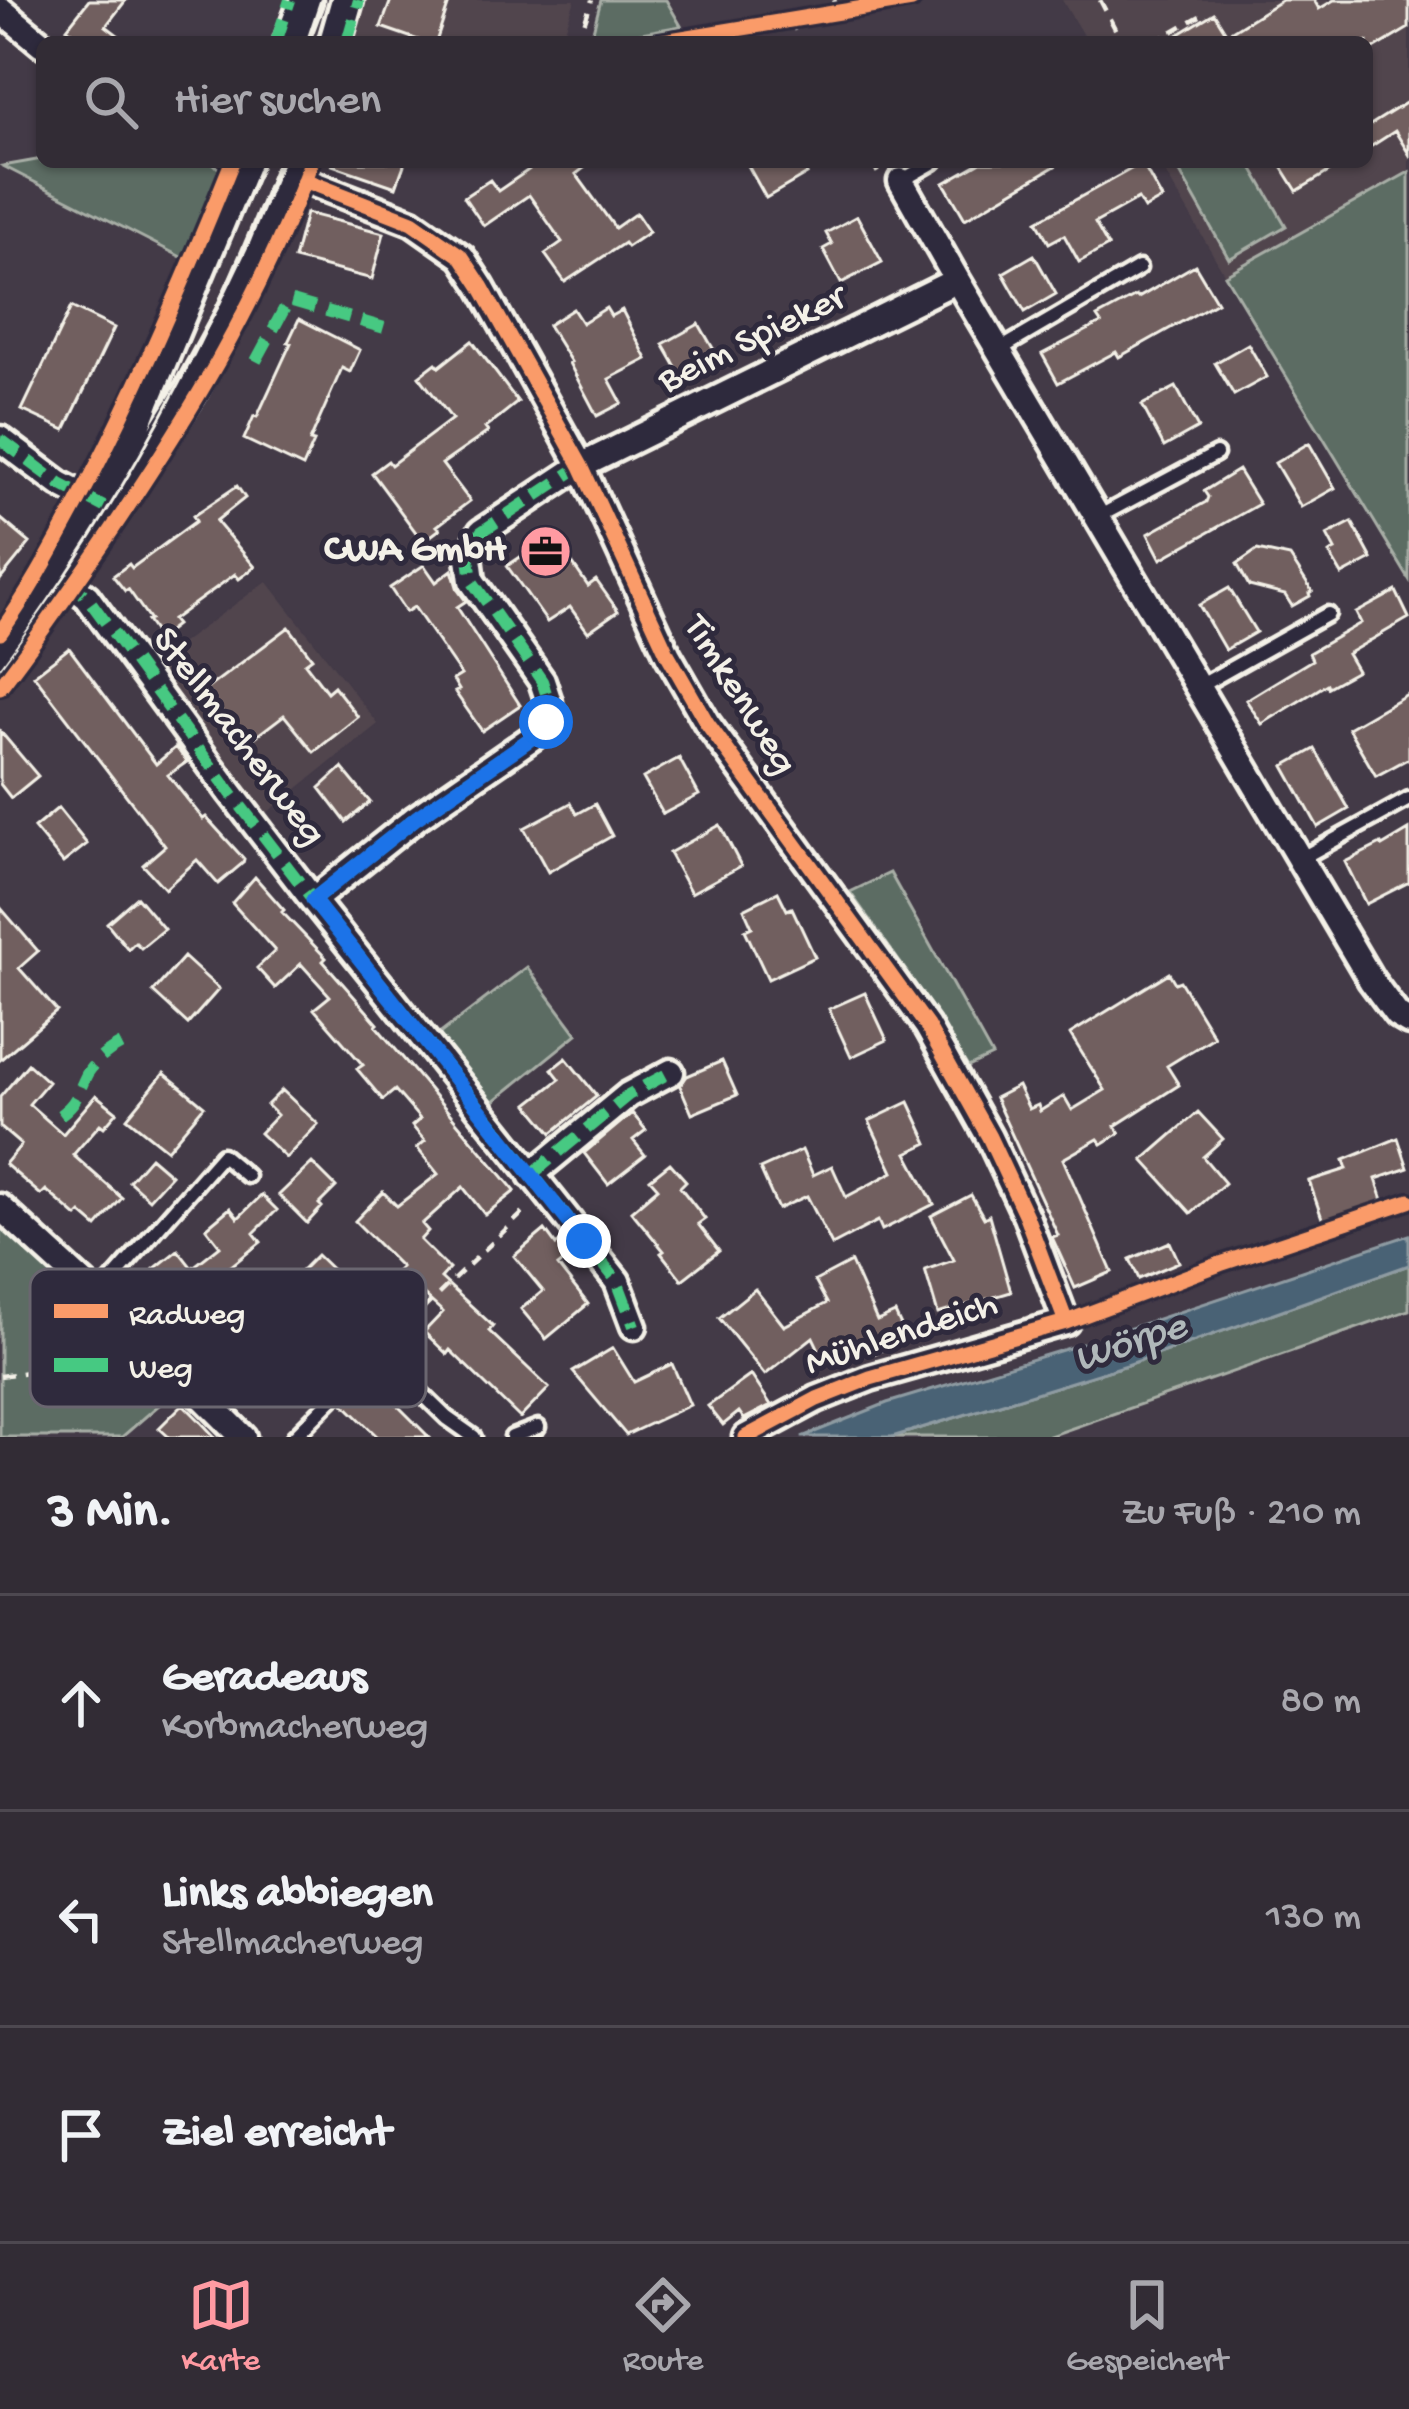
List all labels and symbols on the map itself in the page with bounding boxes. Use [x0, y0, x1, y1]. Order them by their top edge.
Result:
street label: Beim Spieker [651, 275, 857, 407]
office icon: CWA GmbH [517, 524, 573, 580]
place label: CWA GmbH [324, 529, 507, 575]
street label: Timkenweg [670, 606, 805, 784]
street label: Stellmacherweg [140, 620, 334, 856]
route start [519, 695, 573, 749]
route end [557, 1214, 611, 1268]
legend [30, 1269, 426, 1407]
street label: Mühlendeich [800, 1283, 1004, 1389]
text: Radweg [129, 1298, 245, 1336]
water label: Wörpe [1069, 1304, 1194, 1386]
text: Weg [129, 1352, 193, 1390]

